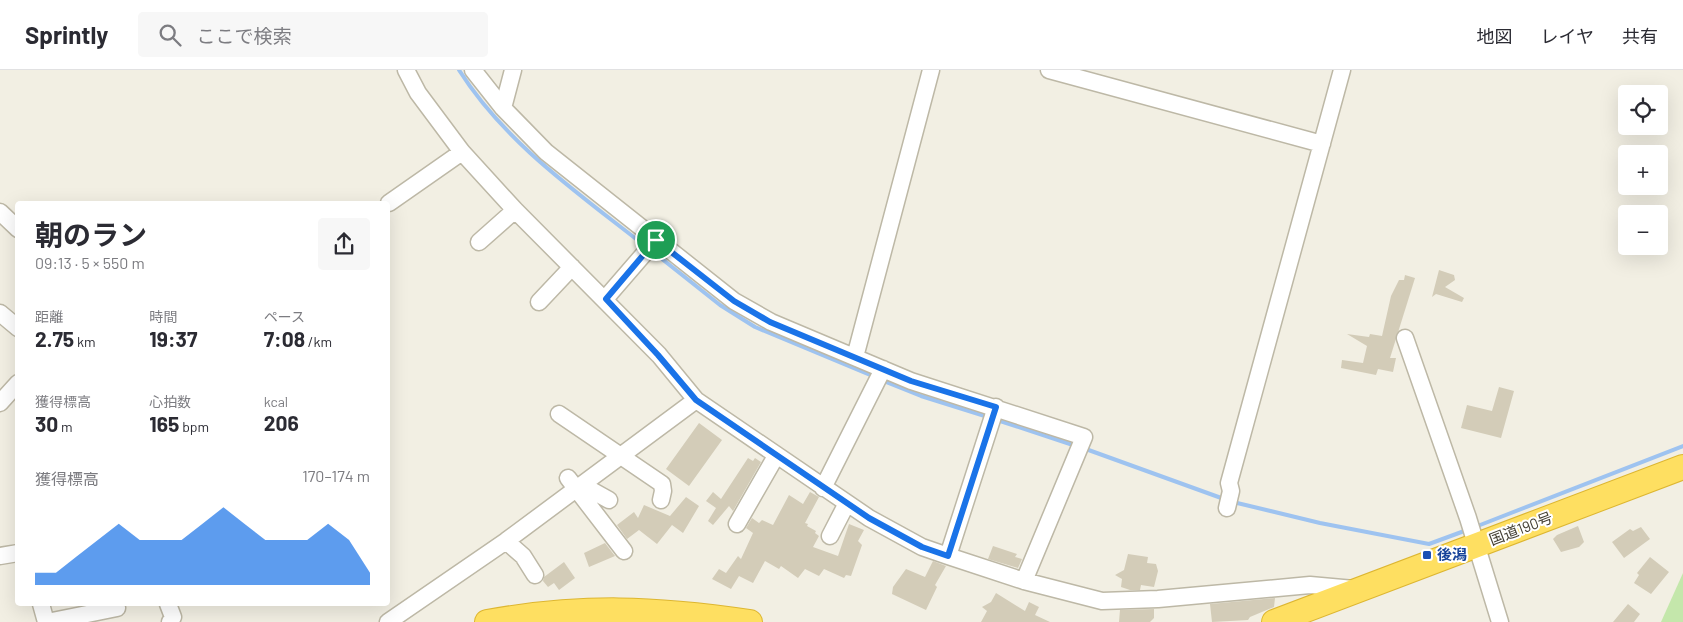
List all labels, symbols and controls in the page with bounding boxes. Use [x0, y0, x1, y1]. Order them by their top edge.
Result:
search box [138, 12, 488, 57]
text: Sprintly [25, 20, 108, 49]
icon: search [156, 21, 184, 49]
text: ここで検索 [196, 24, 291, 47]
text: 地図 [1477, 25, 1513, 47]
text: レイヤ [1541, 25, 1594, 47]
text: 共有 [1622, 25, 1658, 47]
map controls [1618, 85, 1668, 255]
button: locate [1618, 85, 1668, 135]
button: + [1618, 145, 1668, 195]
button: − [1618, 205, 1668, 255]
text: 朝のラン [35, 217, 147, 251]
button: share [318, 218, 370, 270]
pin [635, 219, 677, 261]
icon: arrive [642, 226, 670, 254]
text: 09:13 · 5 × 550 m [35, 253, 145, 272]
text: 距離 [35, 308, 63, 325]
text: 時間 [149, 308, 177, 325]
text: ペース [264, 308, 305, 325]
text: 2.75 [35, 326, 74, 351]
text: 19:37 [149, 326, 197, 351]
text: 7:08 [264, 326, 305, 351]
text: km [74, 333, 96, 350]
text: /km [305, 333, 332, 350]
text: 獲得標高 [35, 393, 91, 410]
text: 心拍数 [149, 393, 191, 410]
text: kcal [264, 393, 288, 410]
text: 206 [264, 410, 299, 435]
text: 30 [35, 411, 58, 436]
text: 165 [149, 411, 179, 436]
text: m [58, 418, 73, 435]
text: bpm [179, 418, 209, 435]
text: 170–174 m [302, 466, 370, 485]
text: 獲得標高 [35, 469, 99, 488]
street label: 国道190号 [1486, 508, 1555, 548]
place label: 後潟 [1437, 545, 1467, 563]
marker: 後潟 [1421, 549, 1433, 561]

